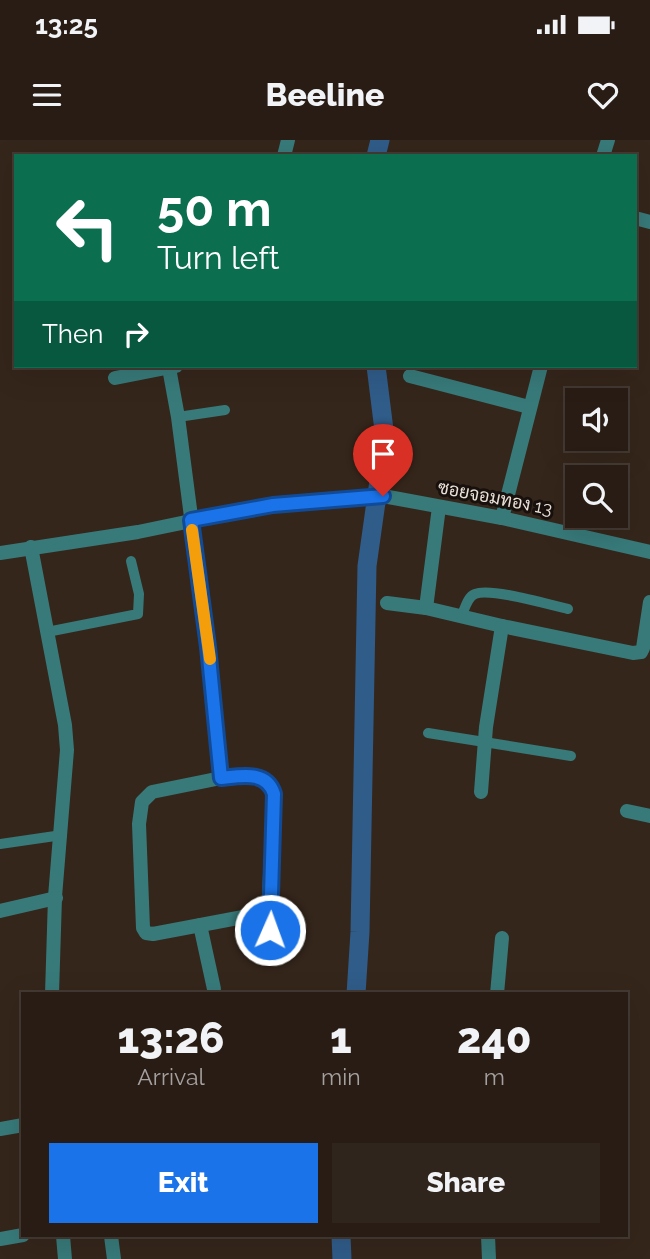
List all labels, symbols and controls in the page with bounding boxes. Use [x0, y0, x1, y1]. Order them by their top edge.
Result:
text: 13:25 [35, 10, 98, 40]
icon: menu [28, 76, 66, 114]
text: Beeline [266, 76, 384, 113]
icon: heart [584, 76, 622, 114]
text: 50 m [157, 180, 272, 237]
icon: left [42, 182, 133, 273]
text: Turn left [157, 239, 279, 276]
icon: right [117, 315, 155, 353]
text: Then [42, 319, 103, 349]
map controls [565, 388, 628, 528]
button: sound [565, 388, 628, 451]
pin [353, 424, 413, 496]
icon: arrive [364, 435, 402, 473]
button: search [565, 465, 628, 528]
street label: ซอยจอมทอง 13 [436, 476, 554, 519]
position arrow [233, 893, 307, 967]
text: 13:26 [117, 1014, 225, 1063]
text: 1 [330, 1014, 352, 1063]
text: 240 [457, 1014, 532, 1063]
text: Arrival [137, 1063, 205, 1090]
text: min [321, 1063, 361, 1090]
text: m [484, 1063, 505, 1090]
button: Exit [49, 1143, 318, 1223]
button: Share [332, 1143, 600, 1223]

